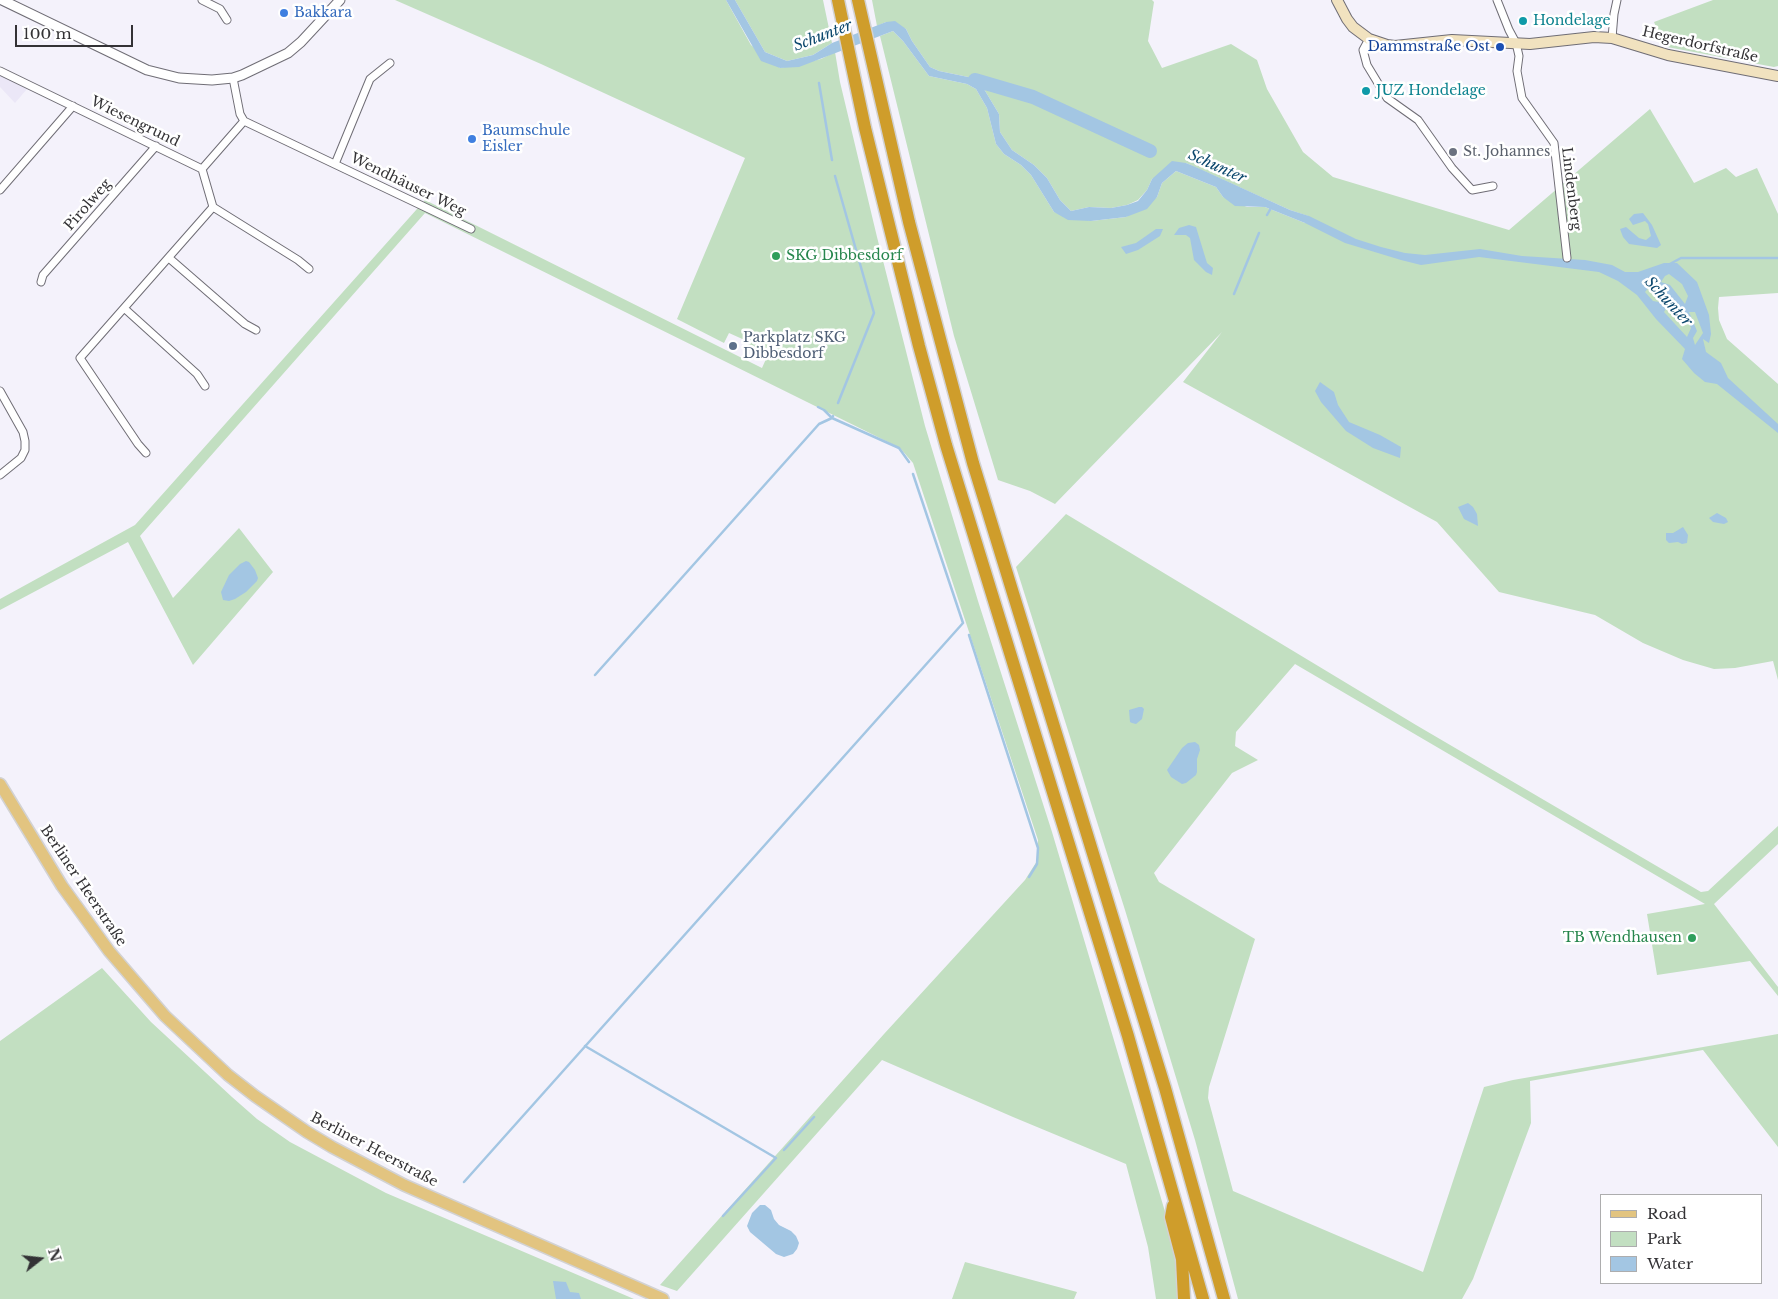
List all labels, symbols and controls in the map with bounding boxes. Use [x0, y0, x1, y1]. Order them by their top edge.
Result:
place label: Bakkara [294, 5, 352, 21]
marker: Bakkara [278, 7, 290, 19]
place label: Hondelage [1533, 13, 1610, 29]
scale bar [18, 15, 135, 47]
marker: Hondelage [1517, 15, 1529, 27]
water label: Schunter [791, 17, 855, 55]
text: 100 m [23, 24, 72, 43]
street label: Hegerdorfstraße [1641, 24, 1759, 66]
place label: Dammstraße Ost [1367, 39, 1490, 55]
marker: Dammstraße Ost [1494, 41, 1506, 53]
place label: JUZ Hondelage [1376, 83, 1486, 99]
marker: JUZ Hondelage [1360, 85, 1372, 97]
street label: Wiesengrund [88, 93, 182, 151]
place label: Baumschule Eisler [482, 123, 570, 156]
marker: Baumschule Eisler [466, 133, 478, 145]
place label: St. Johannes [1463, 144, 1550, 160]
water label: Schunter [1185, 146, 1249, 188]
marker: St. Johannes [1447, 146, 1459, 158]
street label: Lindenberg [1558, 146, 1584, 232]
street label: Wendhäuser Weg [348, 150, 468, 220]
street label: Pirolweg [61, 176, 115, 234]
place label: SKG Dibbesdorf [786, 248, 902, 264]
marker: SKG Dibbesdorf [770, 250, 782, 262]
water label: Schunter [1640, 273, 1696, 331]
place label: Parkplatz SKG Dibbesdorf [743, 330, 846, 362]
marker: Parkplatz SKG Dibbesdorf [727, 340, 739, 352]
street label: Berliner Heerstraße [36, 822, 130, 950]
place label: TB Wendhausen [1563, 930, 1682, 946]
marker: TB Wendhausen [1686, 932, 1698, 944]
street label: Berliner Heerstraße [307, 1109, 441, 1191]
legend [1600, 1194, 1763, 1284]
text: Road [1647, 1204, 1687, 1223]
text: Park [1647, 1229, 1682, 1248]
north arrow [15, 1234, 65, 1284]
text: N [44, 1246, 65, 1264]
text: Water [1647, 1254, 1693, 1273]

